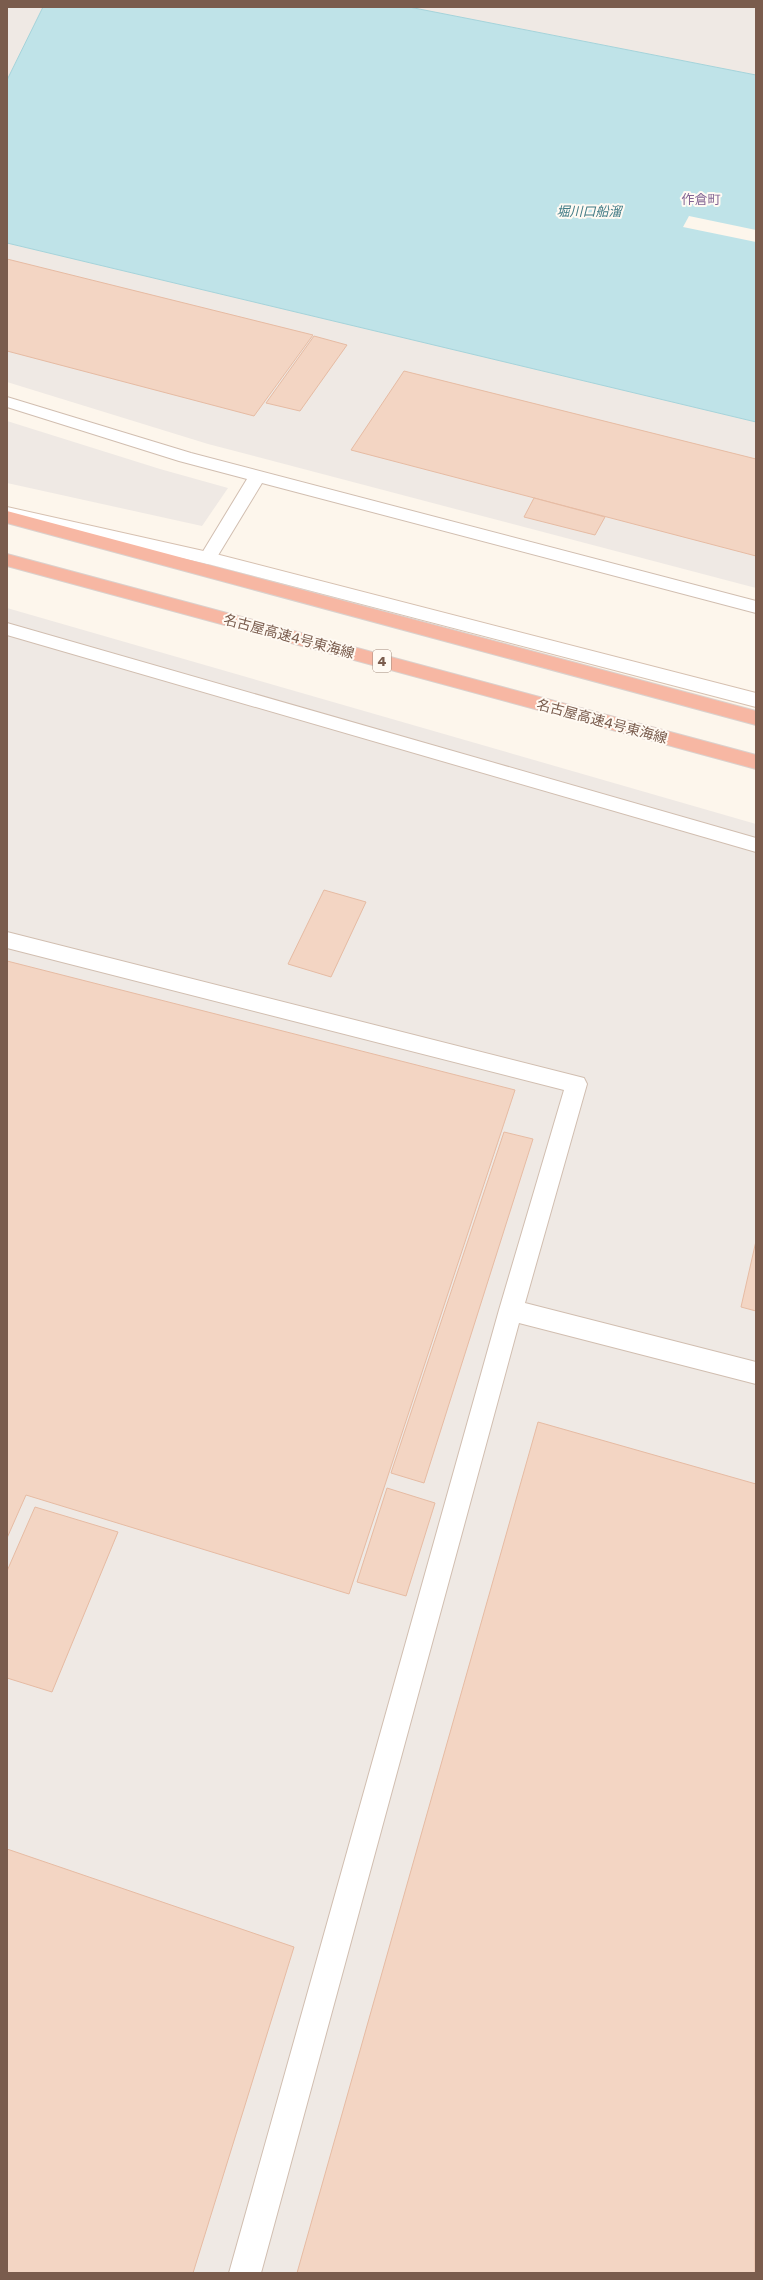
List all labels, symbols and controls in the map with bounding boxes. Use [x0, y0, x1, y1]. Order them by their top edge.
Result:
district label: 作倉町 [681, 192, 721, 207]
water label: 堀川口船溜 [556, 204, 623, 219]
street label: 名古屋高速4号東海線 [222, 611, 356, 662]
road number: 4 [373, 650, 391, 672]
street label: 名古屋高速4号東海線 [535, 696, 669, 747]

